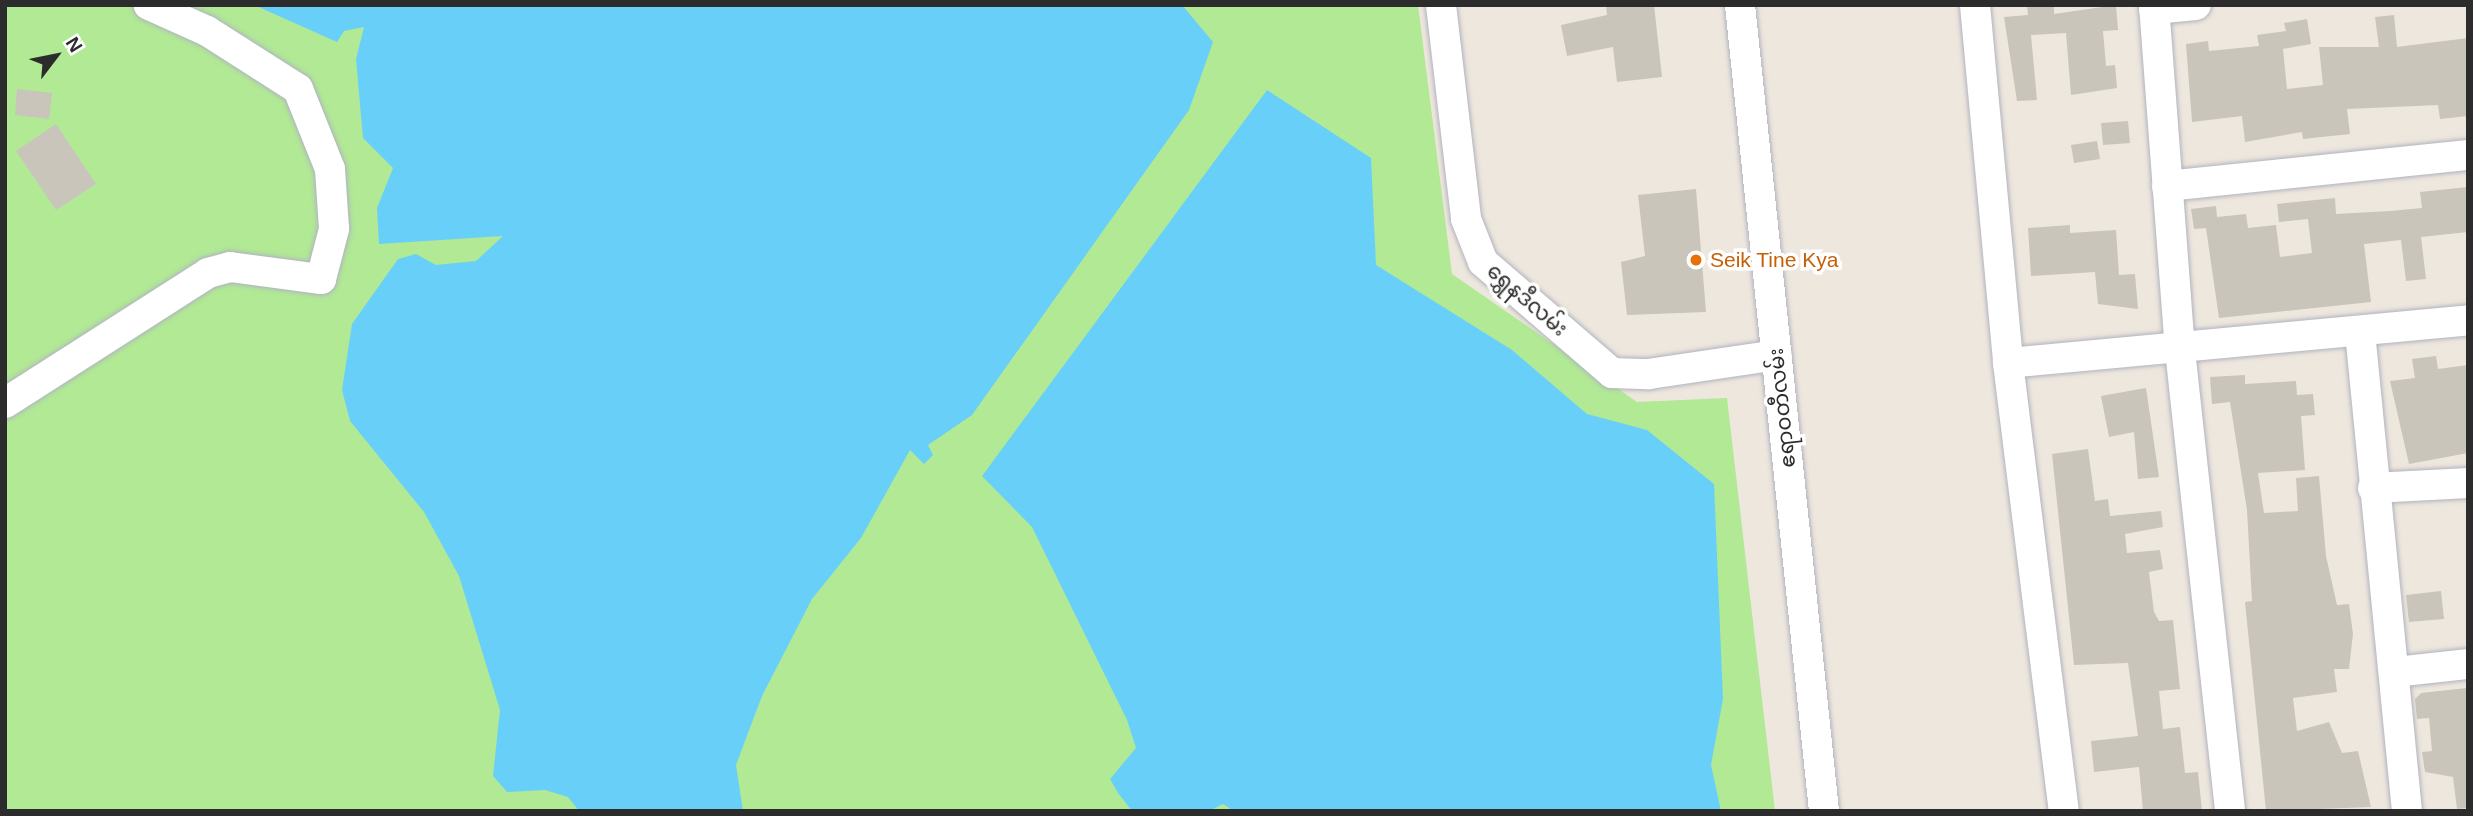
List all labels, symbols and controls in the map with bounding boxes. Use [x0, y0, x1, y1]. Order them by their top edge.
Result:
north arrow [21, 21, 91, 91]
text: N [62, 33, 87, 56]
place label: Seik Tine Kya [1710, 247, 1839, 273]
marker: Seik Tine Kya [1688, 252, 1704, 268]
street label: ရွှေနဒီလမ်း [1482, 258, 1572, 342]
street label: ဧရာဝတီလမ်း [1763, 347, 1801, 469]

